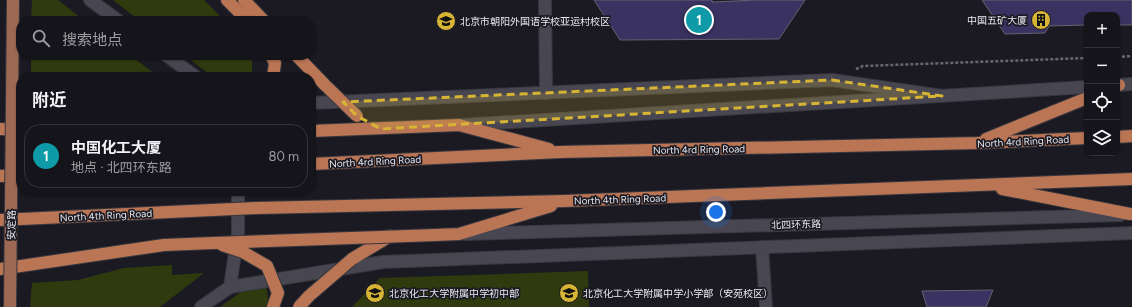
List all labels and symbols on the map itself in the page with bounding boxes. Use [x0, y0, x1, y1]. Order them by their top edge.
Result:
pin: 1 [686, 5, 712, 35]
building icon: 中国五矿大厦 [1030, 9, 1052, 31]
school or university icon: 北京市朝阳外国语学校亚运村校区 [435, 10, 457, 32]
place label: 中国五矿大厦 [967, 14, 1027, 27]
place label: 北京市朝阳外国语学校亚运村校区 [460, 15, 610, 28]
street label: North 4rd Ring Road [977, 133, 1070, 150]
street label: North 4rd Ring Road [653, 142, 745, 157]
street label: North 4rd Ring Road [329, 153, 422, 170]
street label: North 4th Ring Road [574, 191, 667, 208]
your location [706, 202, 726, 222]
street label: North 4th Ring Road [60, 207, 153, 224]
street label: 安定路 [5, 210, 18, 240]
street label: 北四环东路 [771, 217, 821, 232]
school or university icon: 北京化工大学附属中学初中部 [364, 282, 386, 304]
school or university icon: 北京化工大学附属中学小学部（安苑校区） [558, 282, 580, 304]
place label: 北京化工大学附属中学初中部 [389, 287, 519, 300]
place label: 北京化工大学附属中学小学部（安苑校区） [583, 287, 773, 300]

